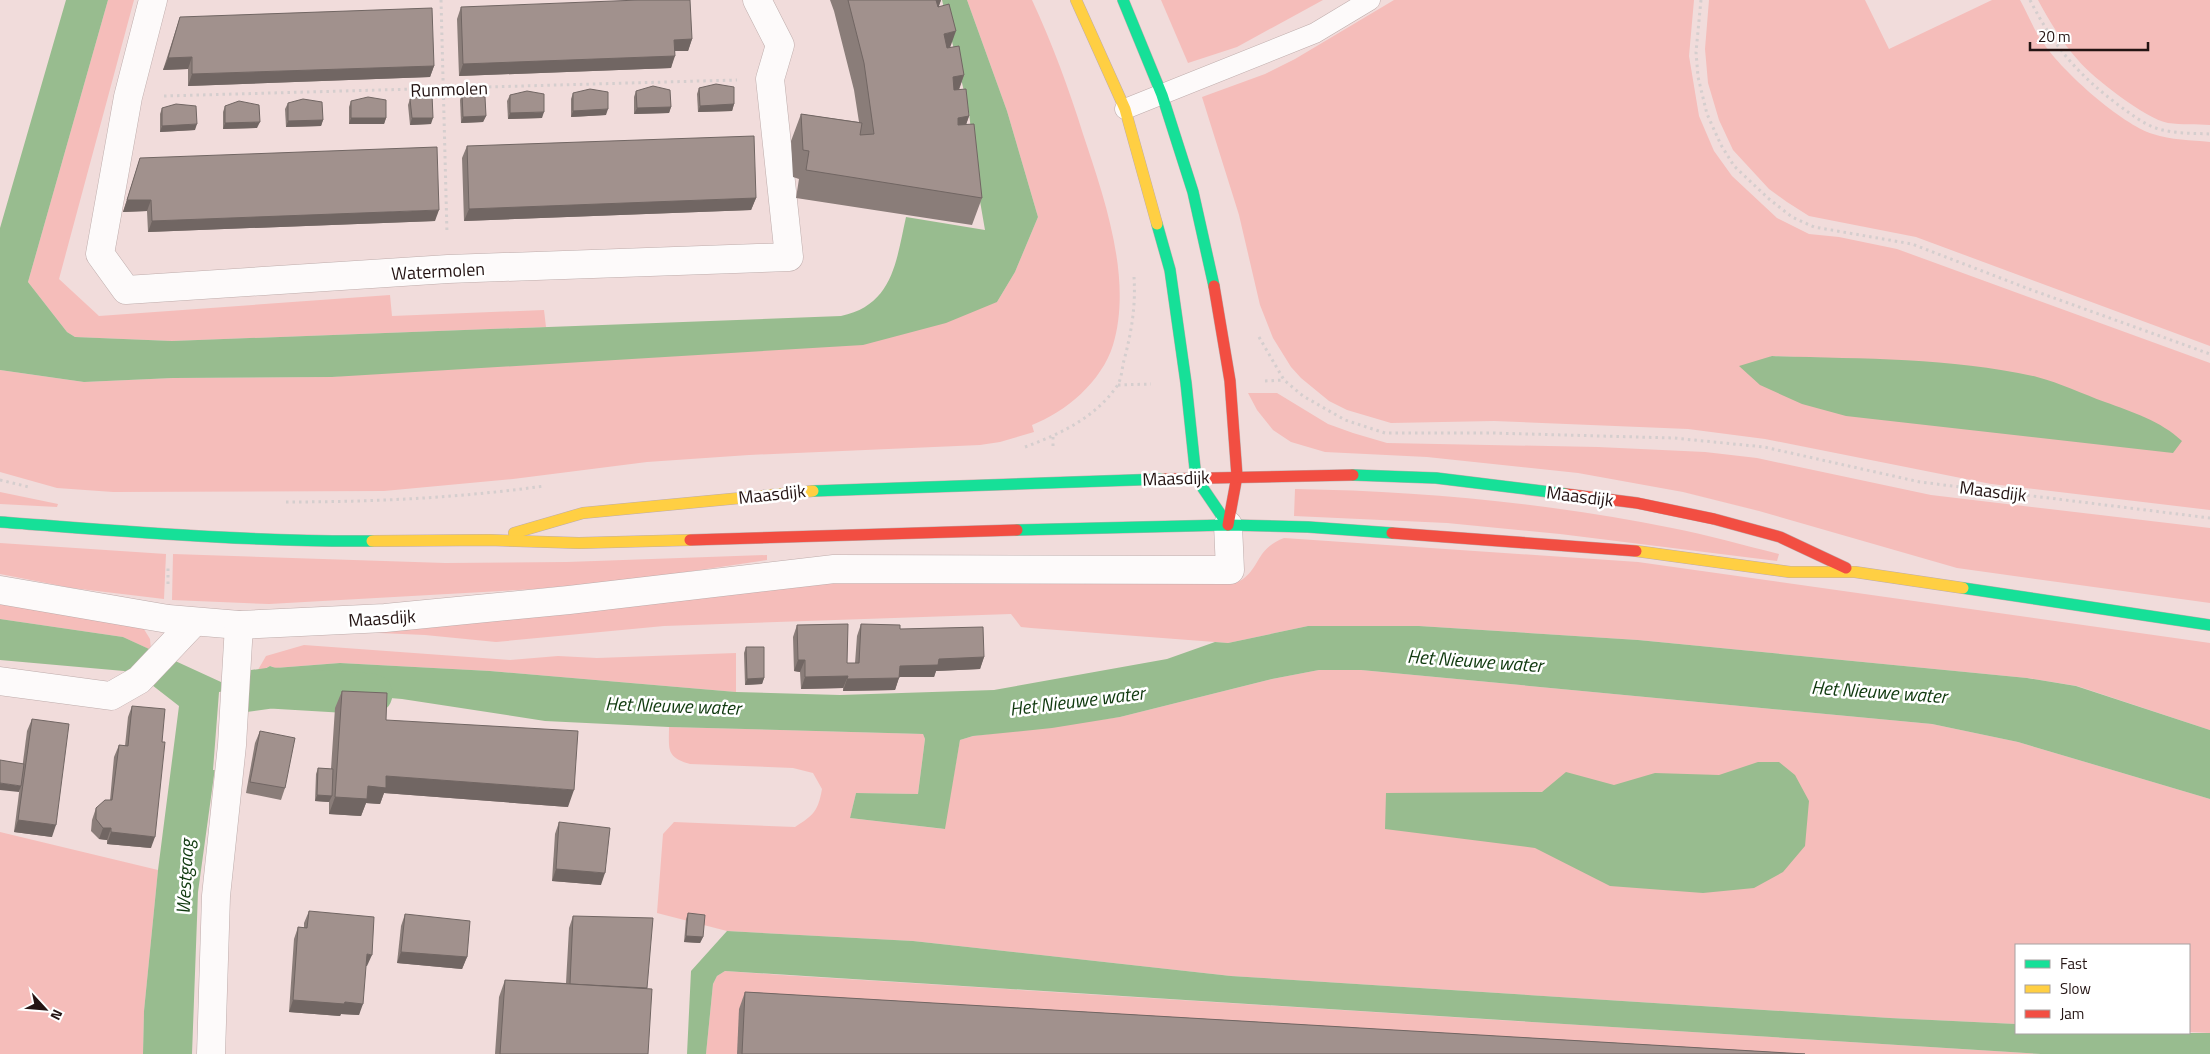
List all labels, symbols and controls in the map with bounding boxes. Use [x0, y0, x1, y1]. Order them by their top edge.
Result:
scale bar [2030, 20, 2148, 52]
text: 20 m [2038, 25, 2071, 48]
street label: Runmolen [410, 74, 488, 104]
street label: Watermolen [390, 255, 486, 287]
street label: Maasdijk [1142, 463, 1211, 493]
street label: Maasdijk [1958, 473, 2029, 509]
street label: Maasdijk [737, 477, 807, 511]
street label: Maasdijk [1545, 478, 1616, 514]
street label: Maasdijk [347, 602, 417, 634]
water label: Het Nieuwe water [1406, 641, 1546, 679]
water label: Het Nieuwe water [1810, 672, 1950, 710]
water label: Het Nieuwe water [1008, 677, 1148, 723]
water label: Het Nieuwe water [605, 688, 743, 722]
water label: Westgaag [168, 837, 201, 915]
legend [2015, 944, 2190, 1034]
text: Fast [2060, 952, 2088, 975]
text: Slow [2060, 977, 2091, 1000]
north arrow [20, 984, 70, 1034]
text: Jam [2060, 1002, 2084, 1025]
text: N [46, 1006, 69, 1024]

